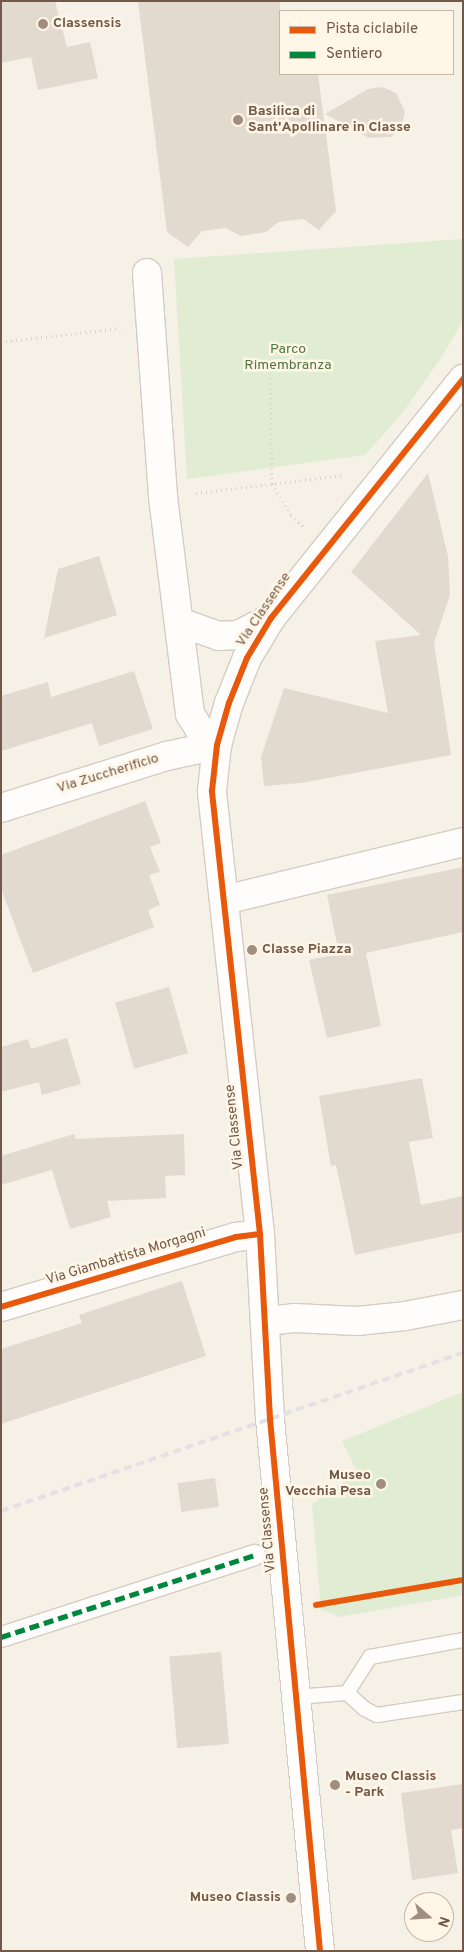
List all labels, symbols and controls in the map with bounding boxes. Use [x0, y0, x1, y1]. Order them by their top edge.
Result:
legend [279, 10, 454, 75]
place label: Classensis [53, 16, 121, 32]
marker: Classensis [37, 18, 49, 30]
text: Pista ciclabile [326, 20, 418, 39]
text: Sentiero [326, 45, 382, 64]
place label: Basilica di Sant'Apollinare in Classe [248, 104, 411, 136]
marker: Basilica di Sant'Apollinare in Classe [232, 114, 244, 126]
park label: Parco Rimembranza [244, 342, 332, 374]
street label: Via Classense [233, 570, 295, 650]
street label: Via Zuccherificio [55, 751, 161, 797]
place label: Classe Piazza [262, 942, 351, 958]
marker: Classe Piazza [246, 944, 258, 956]
street label: Via Classense [222, 1083, 248, 1171]
street label: Via Giambattista Morgagni [44, 1225, 208, 1289]
place label: Museo Vecchia Pesa [285, 1468, 371, 1500]
marker: Museo Vecchia Pesa [375, 1478, 387, 1490]
street label: Via Classense [256, 1486, 280, 1574]
place label: Museo Classis - Park [345, 1769, 436, 1801]
marker: Museo Classis - Park [329, 1779, 341, 1791]
place label: Museo Classis [190, 1890, 281, 1906]
marker: Museo Classis [285, 1892, 297, 1904]
north arrow [404, 1892, 454, 1942]
text: N [433, 1914, 452, 1929]

